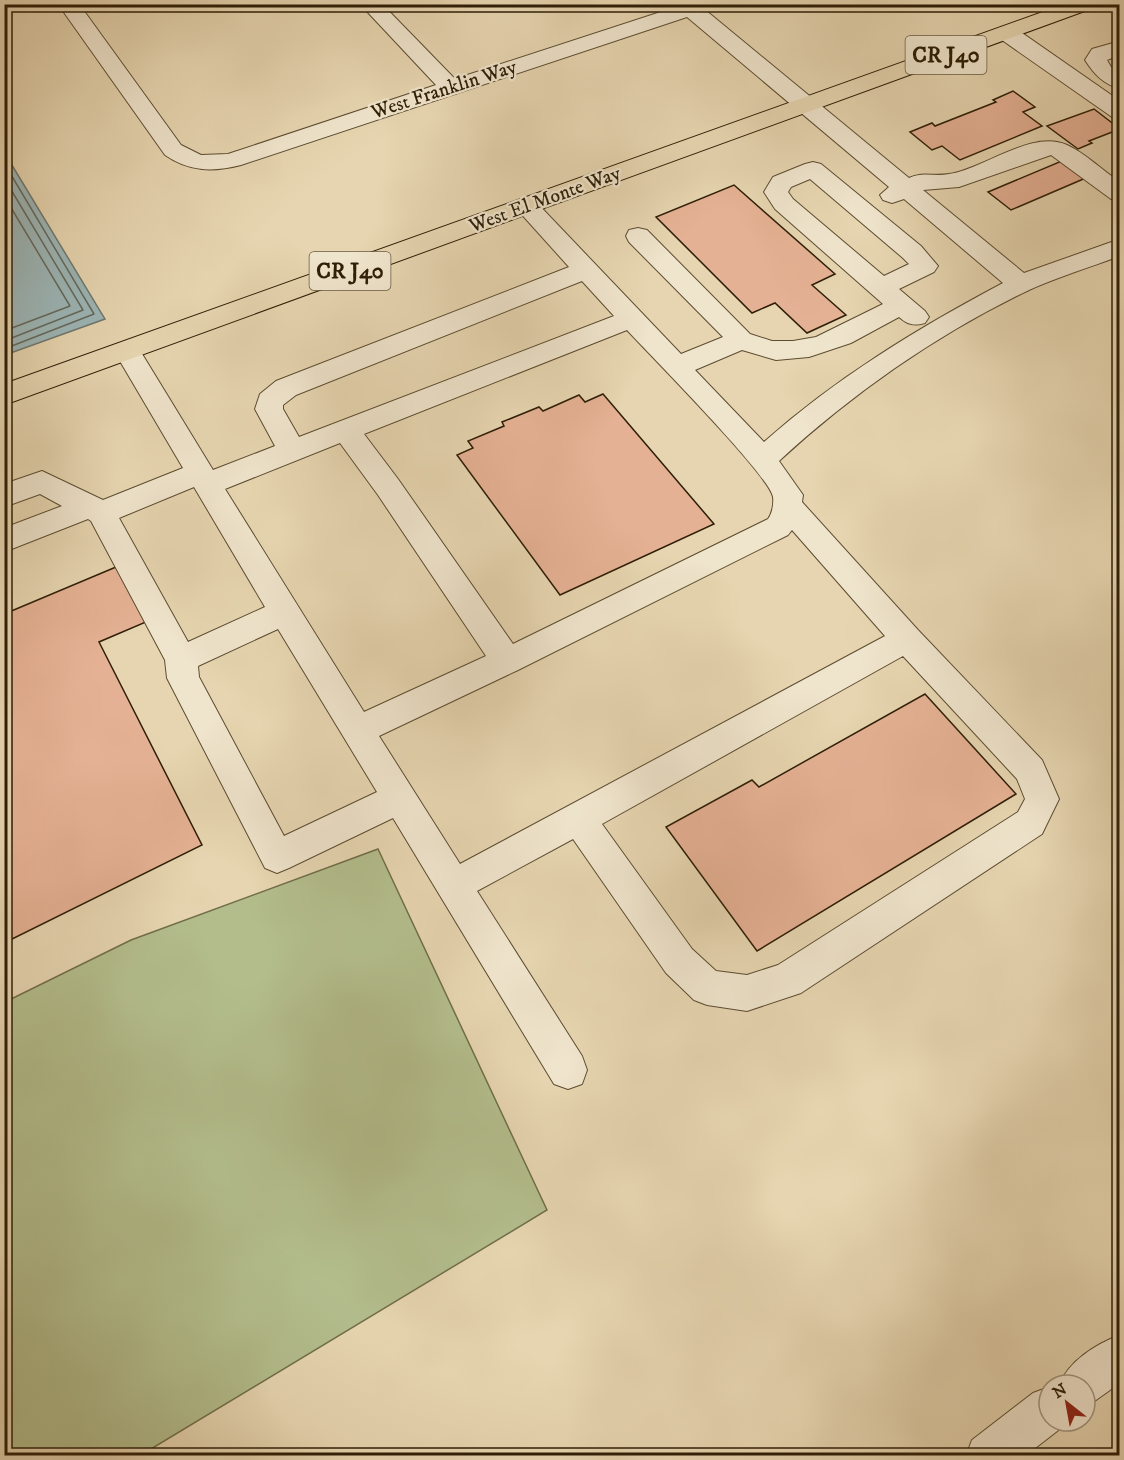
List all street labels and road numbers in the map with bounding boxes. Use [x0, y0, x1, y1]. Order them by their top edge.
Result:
road number: CR J40 [906, 36, 986, 74]
street label: West Franklin Way [367, 55, 520, 126]
street label: West El Monte Way [465, 161, 625, 239]
road number: CR J40 [310, 252, 391, 290]

